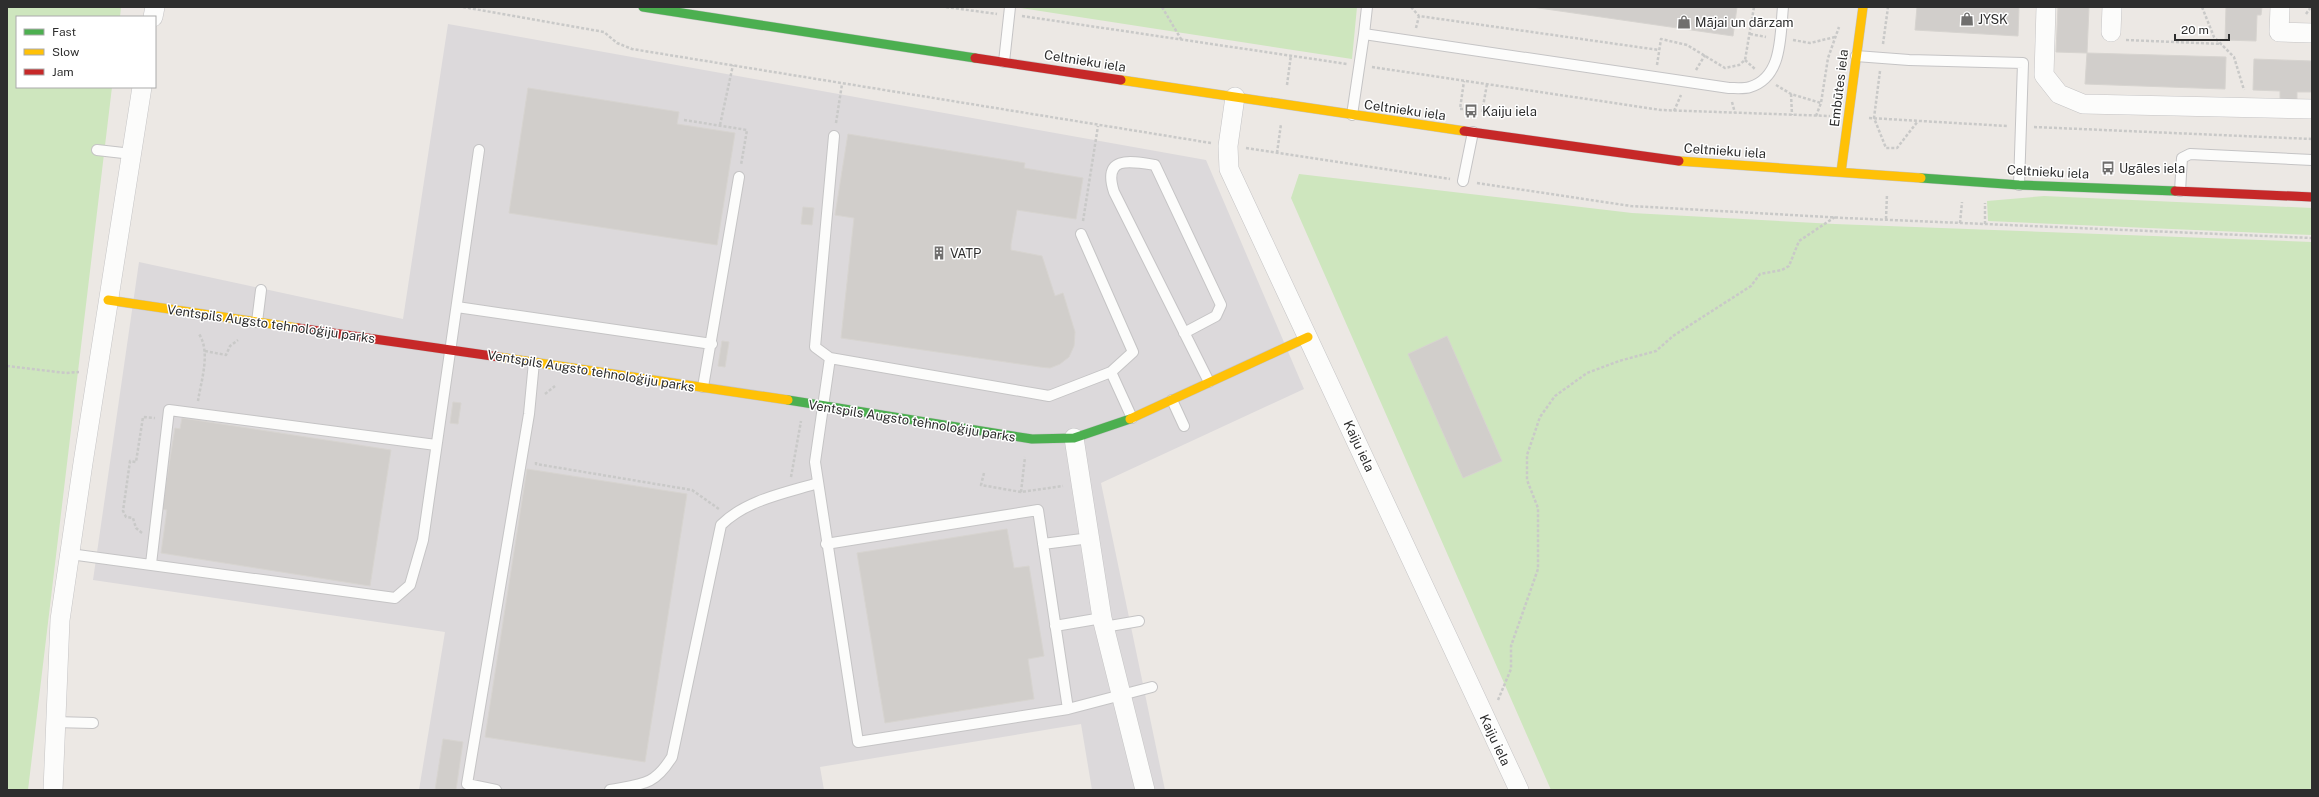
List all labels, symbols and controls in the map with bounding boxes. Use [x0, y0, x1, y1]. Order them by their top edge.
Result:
shop icon: JYSK [1959, 11, 1975, 27]
place label: JYSK [1978, 12, 2008, 27]
shop icon: Mājai un dārzam [1676, 14, 1692, 30]
place label: Mājai un dārzam [1695, 15, 1794, 30]
legend [16, 16, 156, 88]
scale bar [2175, 16, 2229, 42]
text: 20 m [2181, 23, 2209, 37]
text: Fast [52, 25, 77, 39]
text: Slow [52, 45, 80, 59]
street label: Celtnieku iela [1043, 47, 1127, 75]
street label: Embūtes iela [1827, 48, 1851, 128]
text: Jam [52, 65, 74, 79]
street label: Celtnieku iela [1363, 97, 1447, 123]
bus stop icon: Kaiju iela [1463, 103, 1479, 119]
place label: Kaiju iela [1482, 104, 1537, 119]
street label: Celtnieku iela [1683, 141, 1767, 161]
bus stop icon: Ugāles iela [2100, 160, 2116, 176]
place label: Ugāles iela [2119, 161, 2185, 176]
street label: Celtnieku iela [2006, 162, 2090, 182]
building icon: VATP [931, 245, 947, 261]
place label: VATP [950, 246, 981, 261]
street label: Ventspils Augsto tehnoloģiju parks [166, 302, 376, 346]
street label: Ventspils Augsto tehnoloģiju parks [486, 347, 696, 395]
street label: Ventspils Augsto tehnoloģiju parks [807, 397, 1017, 445]
street label: Kaiju iela [1341, 418, 1377, 474]
street label: Kaiju iela [1477, 712, 1513, 768]

